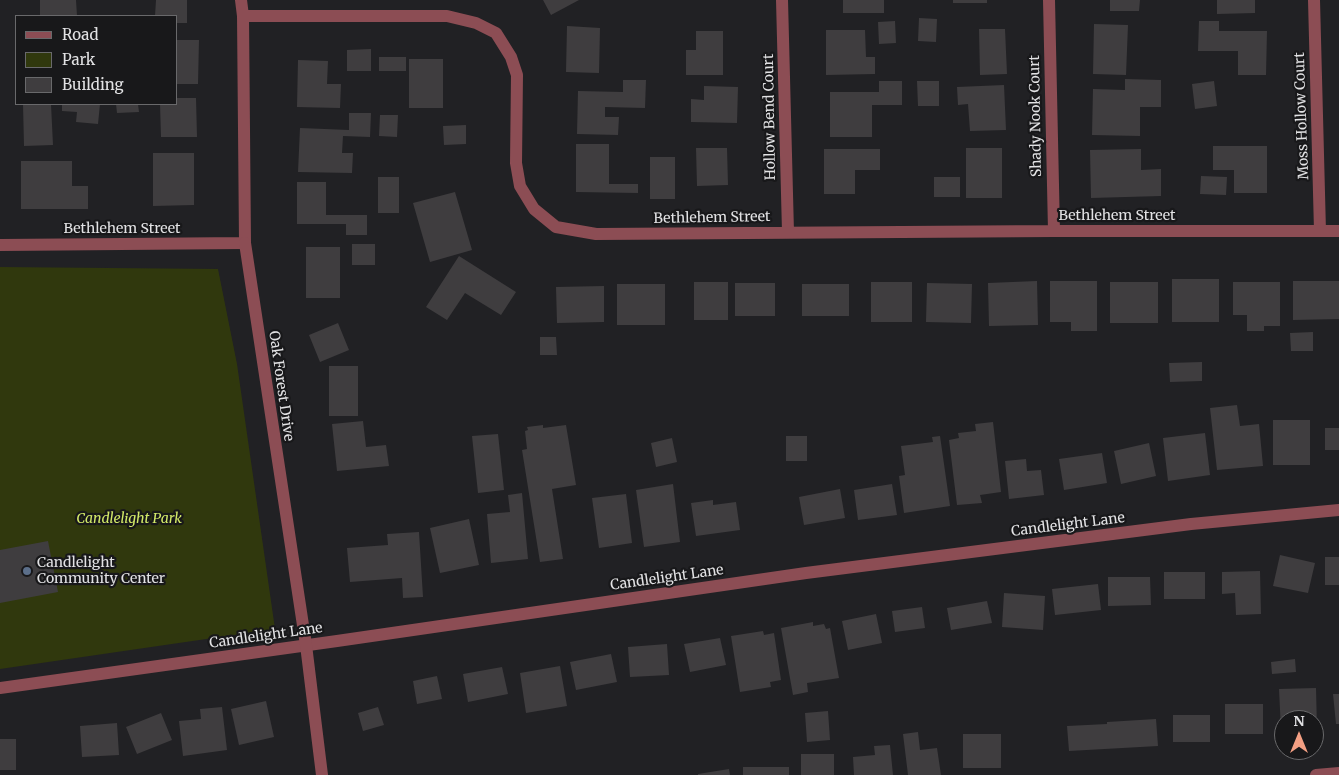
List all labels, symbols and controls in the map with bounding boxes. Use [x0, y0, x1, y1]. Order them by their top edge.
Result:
legend [15, 15, 178, 105]
text: Road [62, 25, 98, 44]
text: Park [62, 50, 95, 69]
street label: Moss Hollow Court [1291, 52, 1313, 180]
street label: Hollow Bend Court [760, 54, 780, 180]
street label: Shady Nook Court [1027, 55, 1045, 177]
text: Building [62, 75, 124, 94]
street label: Bethlehem Street [1059, 208, 1175, 224]
street label: Bethlehem Street [653, 209, 771, 227]
street label: Bethlehem Street [64, 221, 180, 237]
street label: Oak Forest Drive [265, 330, 297, 442]
street label: Candlelight Lane [1010, 510, 1126, 540]
park label: Candlelight Park [76, 511, 182, 527]
place label: Candlelight Community Center [37, 555, 165, 588]
street label: Candlelight Lane [609, 562, 725, 594]
marker: Candlelight Community Center [21, 565, 33, 577]
street label: Candlelight Lane [208, 620, 324, 652]
north arrow [1274, 710, 1324, 760]
text: N [1293, 712, 1305, 730]

